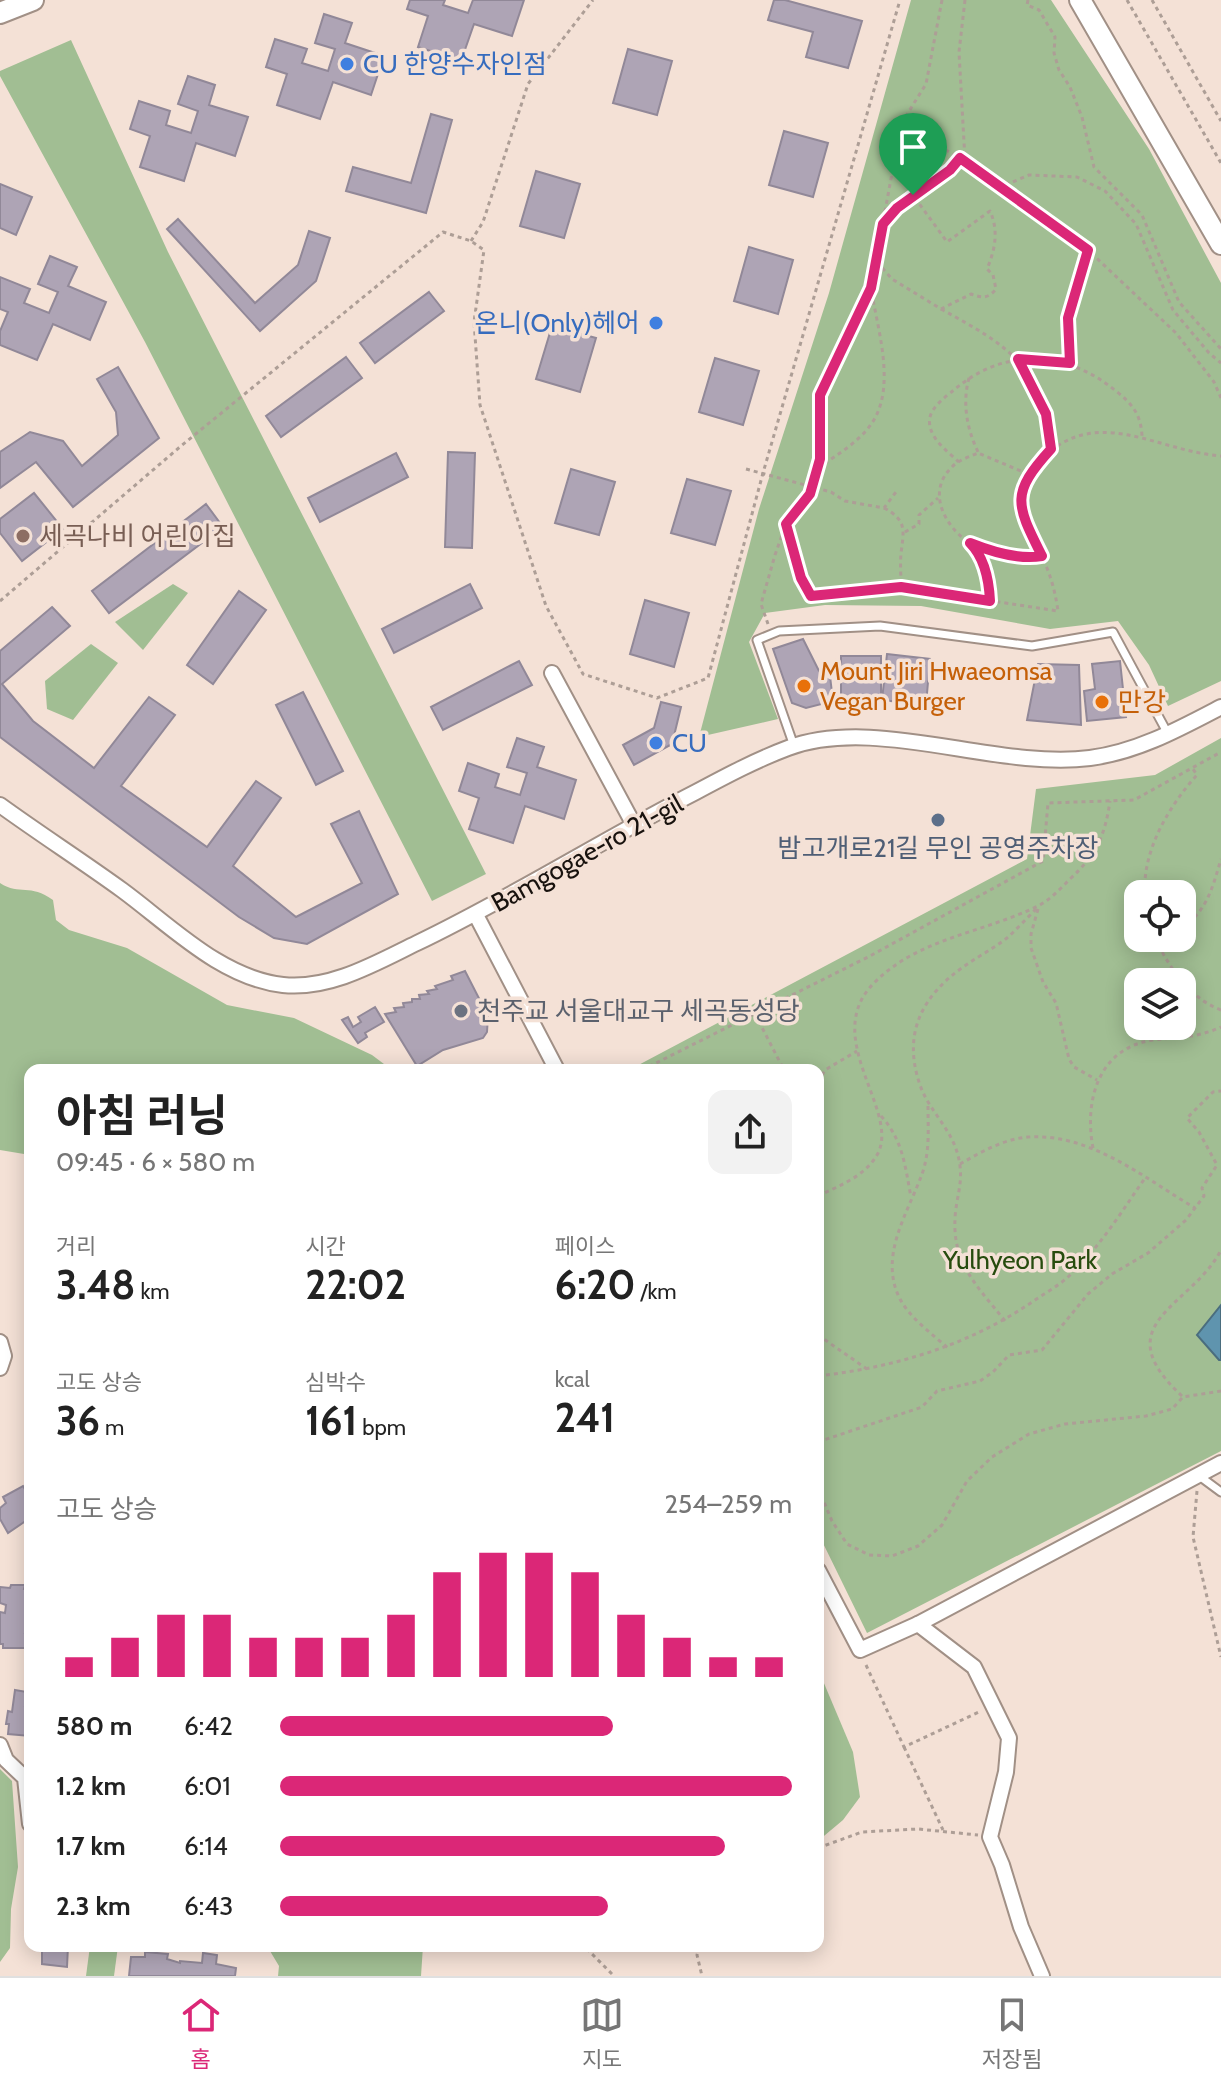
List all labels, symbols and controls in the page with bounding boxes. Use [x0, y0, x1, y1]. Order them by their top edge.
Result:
place label: CU 한양수자인점 [363, 48, 547, 80]
marker: CU 한양수자인점 [338, 55, 356, 73]
pin [879, 113, 947, 195]
icon: arrive [891, 125, 935, 169]
place label: 온니(Only)헤어 [475, 307, 640, 339]
marker: 온니(Only)헤어 [647, 314, 665, 332]
place label: 세곡나비 어린이집 [39, 520, 236, 552]
marker: 세곡나비 어린이집 [14, 527, 32, 545]
place label: Mount Jiri Hwaeomsa Vegan Burger [820, 655, 1053, 717]
marker: Mount Jiri Hwaeomsa Vegan Burger [795, 677, 813, 695]
place label: 만강 [1118, 686, 1166, 718]
marker: 만강 [1093, 693, 1111, 711]
place label: CU [672, 727, 707, 759]
marker: CU [647, 734, 665, 752]
street label: Bamgogae-ro 21-gil [486, 787, 688, 919]
marker: 밤고개로21길 무인 공영주차장 [929, 811, 947, 829]
place label: 밤고개로21길 무인 공영주차장 [778, 832, 1098, 864]
map controls [1124, 880, 1196, 1040]
button: locate [1124, 880, 1196, 952]
button: layers [1124, 968, 1196, 1040]
place label: 천주교 서울대교구 세곡동성당 [477, 995, 800, 1027]
marker: 천주교 서울대교구 세곡동성당 [452, 1002, 470, 1020]
text: 아침 러닝 [56, 1089, 228, 1142]
button: share [708, 1090, 792, 1174]
text: 09:45 · 6 × 580 m [56, 1146, 255, 1178]
text: 거리 [56, 1233, 96, 1260]
text: 시간 [305, 1233, 346, 1260]
text: 페이스 [555, 1233, 615, 1260]
park label: Yulhyeon Park [942, 1244, 1097, 1276]
text: 3.48 [56, 1260, 135, 1309]
text: 22:02 [305, 1260, 406, 1309]
text: 6:20 [555, 1260, 635, 1309]
text: km [135, 1278, 170, 1305]
text: /km [635, 1278, 677, 1305]
text: kcal [555, 1366, 590, 1393]
text: 고도 상승 [56, 1369, 142, 1396]
text: 심박수 [305, 1369, 366, 1396]
text: 241 [555, 1393, 615, 1442]
text: 36 [56, 1396, 100, 1445]
text: 161 [305, 1396, 357, 1445]
text: m [100, 1414, 124, 1441]
text: bpm [357, 1414, 406, 1441]
text: 254–259 m [664, 1488, 792, 1520]
text: 고도 상승 [56, 1493, 158, 1525]
text: 580 m [56, 1710, 132, 1742]
text: 6:42 [184, 1710, 233, 1742]
text: 1.2 km [56, 1770, 126, 1802]
text: 6:01 [184, 1770, 231, 1802]
text: 1.7 km [56, 1830, 126, 1862]
text: 6:14 [184, 1830, 228, 1862]
text: 2.3 km [56, 1890, 131, 1922]
text: 6:43 [184, 1890, 233, 1922]
tab: 홈 [179, 1993, 223, 2073]
tab: 지도 [580, 1993, 624, 2073]
tab: 저장됨 [982, 1993, 1042, 2073]

